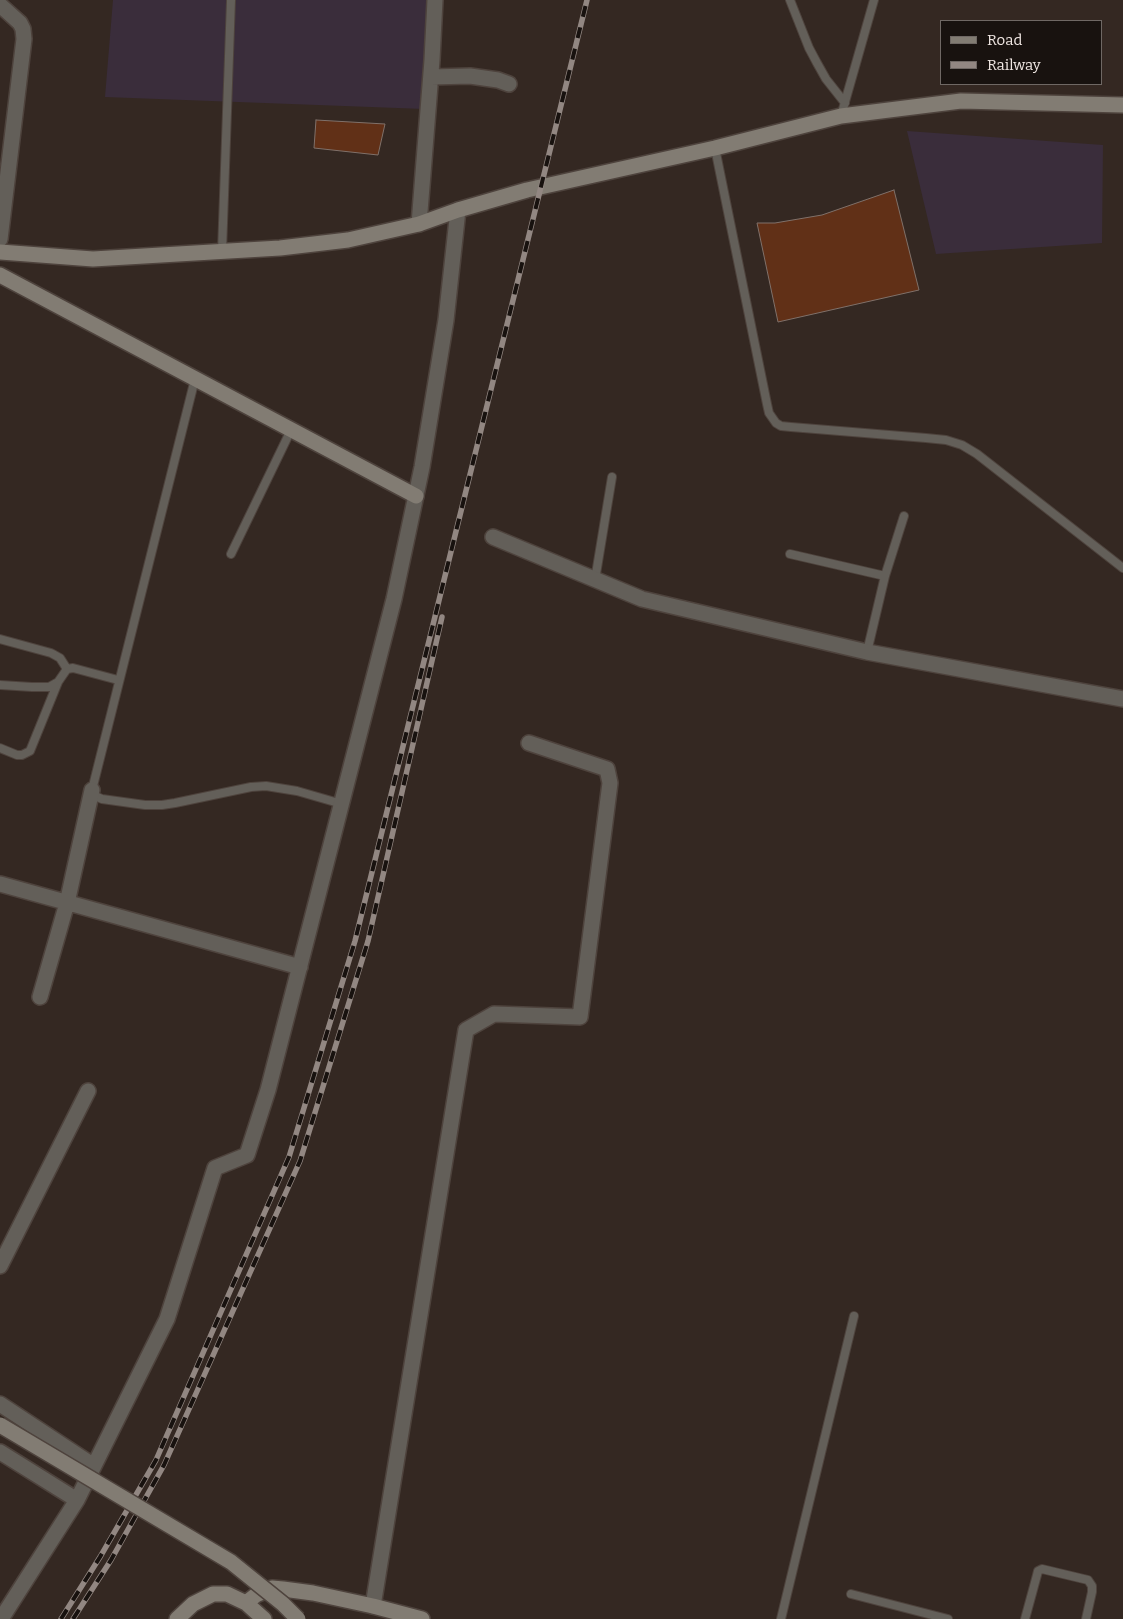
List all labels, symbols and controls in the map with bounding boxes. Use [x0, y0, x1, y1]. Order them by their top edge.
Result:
legend [940, 20, 1103, 85]
text: Road [987, 31, 1022, 49]
text: Railway [987, 56, 1041, 74]

